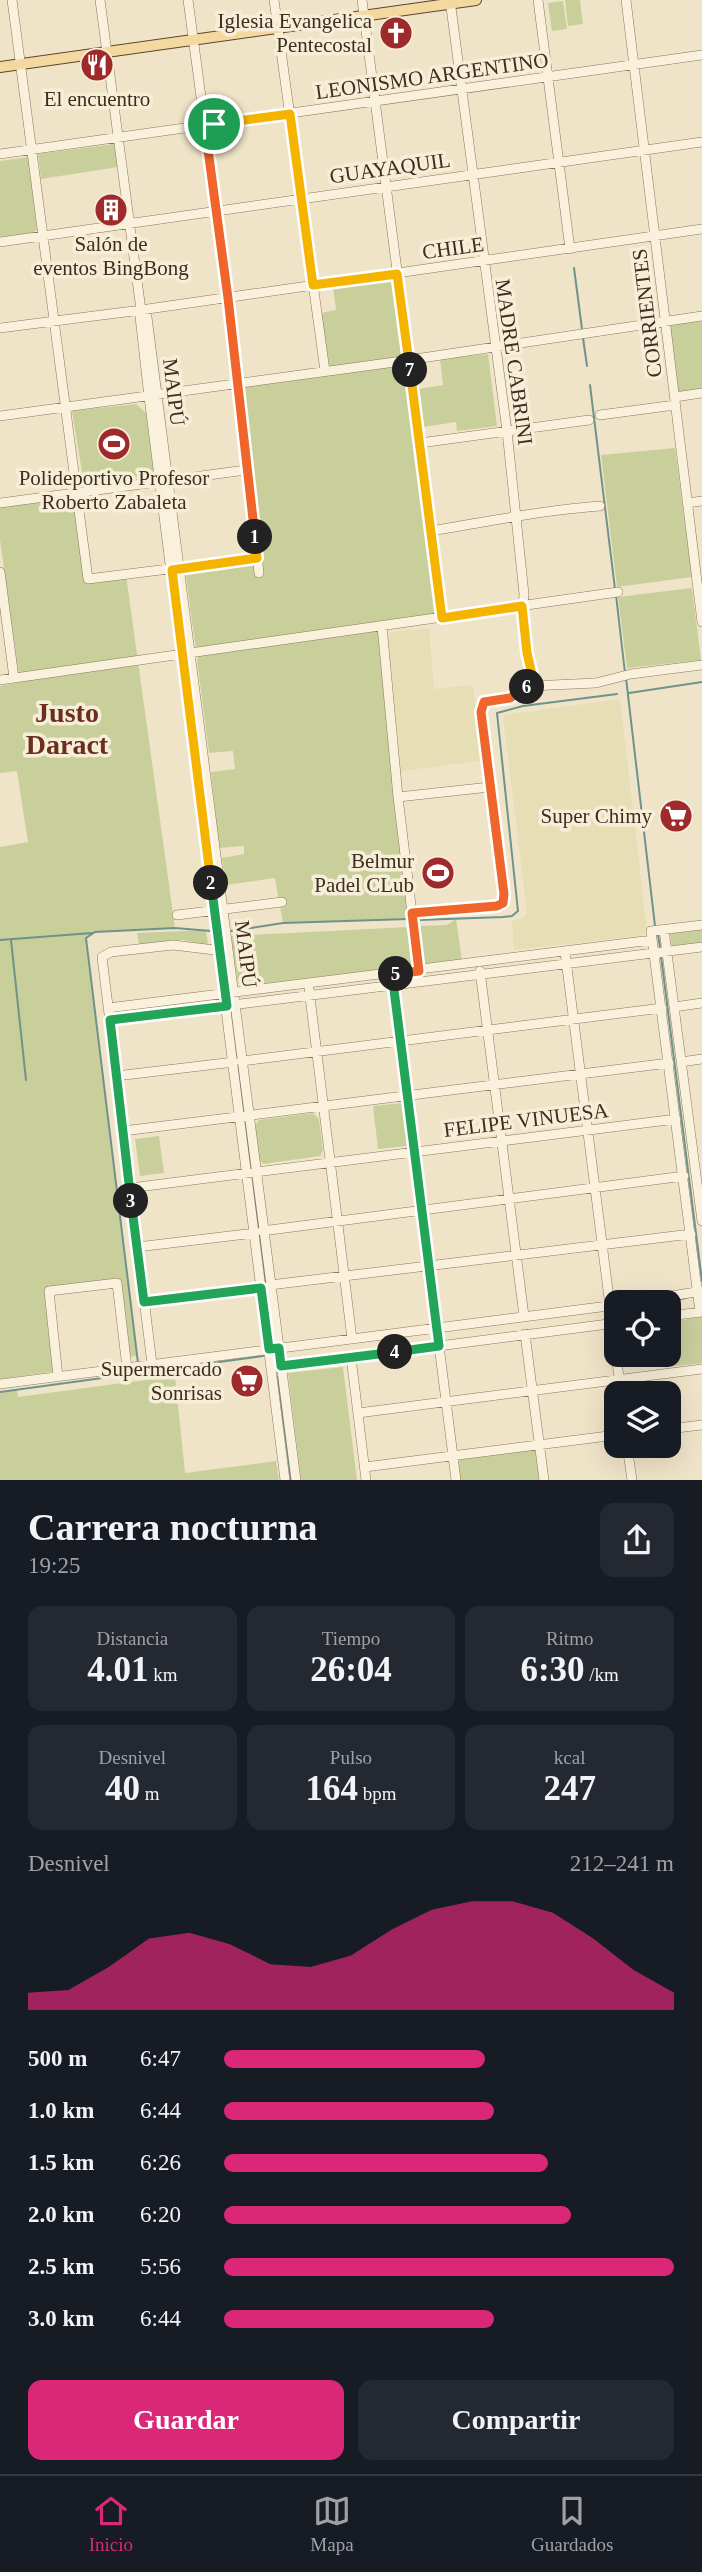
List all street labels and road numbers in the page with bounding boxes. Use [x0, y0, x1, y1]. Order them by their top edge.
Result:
street label: LEONISMO ARGENTINO [314, 48, 550, 104]
street label: GUAYAQUIL [328, 148, 452, 188]
street label: CHILE [421, 232, 485, 264]
street label: CORRIENTES [627, 247, 667, 379]
street label: MADRE CABRINI [490, 277, 538, 447]
street label: MAIPÚ [158, 357, 190, 427]
street label: MAIPÚ [230, 919, 262, 989]
street label: FELIPE VINUESA [442, 1098, 611, 1142]

